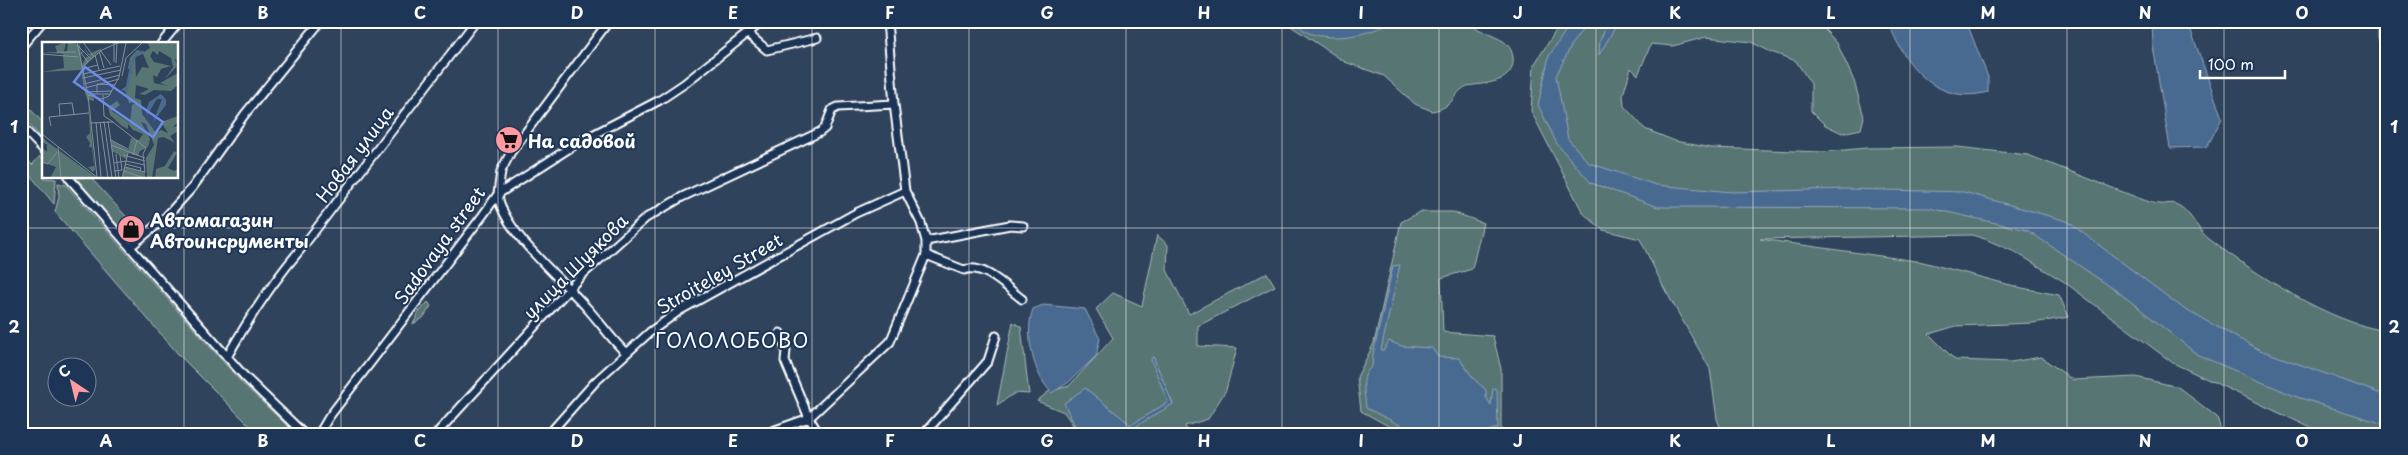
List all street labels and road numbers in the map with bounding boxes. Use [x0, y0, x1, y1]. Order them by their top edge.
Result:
street label: Новая улица [309, 100, 400, 208]
street label: Sadovaya street [387, 180, 491, 310]
street label: улица Шуякова [516, 207, 634, 325]
street label: Stroiteley Street [651, 226, 787, 320]

